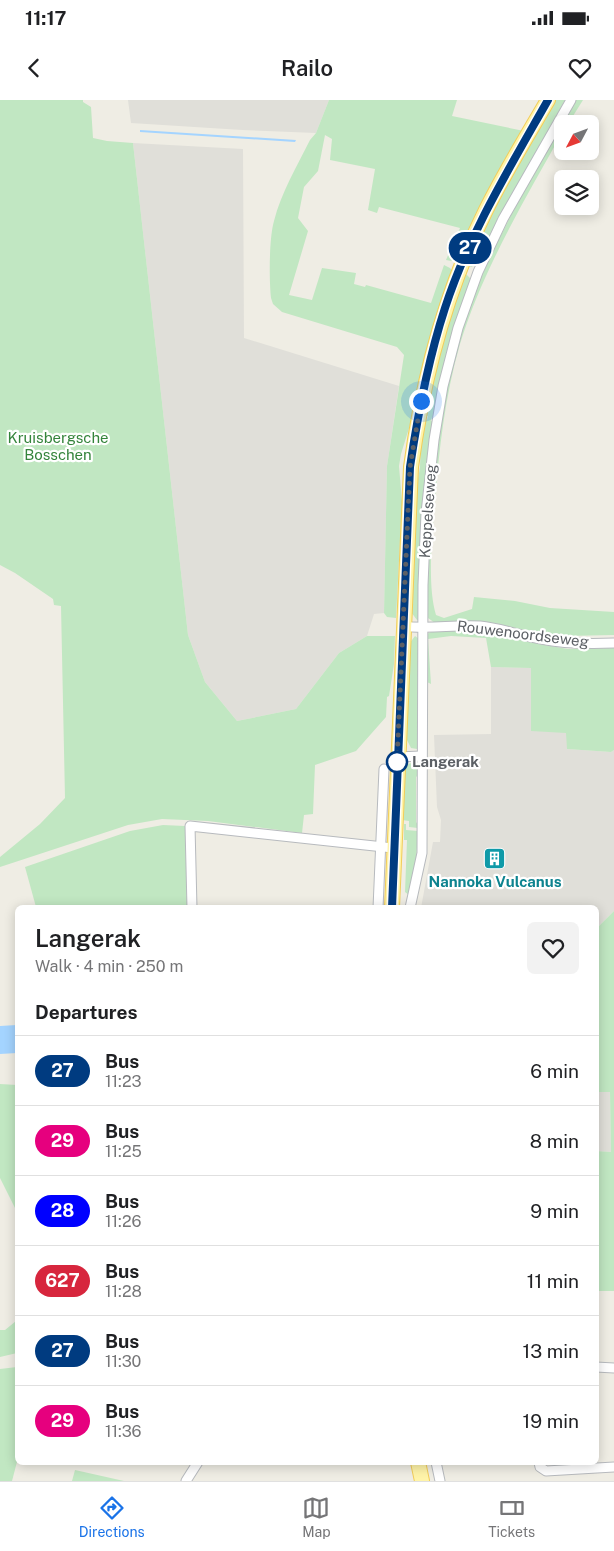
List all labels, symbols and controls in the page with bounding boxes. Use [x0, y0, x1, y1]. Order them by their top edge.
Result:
text: 11:17 [25, 7, 66, 29]
icon: back [20, 54, 48, 82]
icon: heart [566, 54, 594, 82]
text: Railo [281, 55, 333, 81]
north arrow [554, 115, 599, 160]
map controls [554, 115, 599, 215]
button: layers [554, 170, 599, 215]
line badge: 27 [448, 232, 492, 264]
text: 27 [459, 237, 481, 258]
your location [409, 389, 434, 414]
park label: Kruisbergsche Bosschen [7, 429, 109, 463]
street label: Keppelseweg [416, 463, 439, 559]
street label: Rouwenoordseweg [456, 617, 590, 650]
marker: Langerak [386, 751, 408, 773]
place label: Langerak [412, 753, 479, 770]
building icon: Nannoka Vulcanus [483, 847, 507, 871]
place label: Nannoka Vulcanus [428, 873, 562, 890]
button: heart [527, 922, 579, 974]
text: Langerak [35, 924, 141, 952]
text: Walk · 4 min · 250 m [35, 957, 183, 976]
text: Departures [35, 1001, 138, 1023]
text: Bus [105, 1050, 139, 1072]
text: 27 [51, 1060, 74, 1081]
text: 6 min [530, 1060, 579, 1082]
text: 11:23 [105, 1072, 142, 1091]
text: Bus [105, 1120, 139, 1142]
text: 29 [51, 1130, 74, 1151]
text: 8 min [530, 1130, 579, 1152]
text: 11:25 [105, 1142, 142, 1161]
text: Bus [105, 1190, 139, 1212]
text: 28 [51, 1200, 74, 1221]
text: 9 min [530, 1200, 579, 1222]
text: 11:26 [105, 1212, 141, 1231]
text: Bus [105, 1260, 139, 1282]
text: 627 [45, 1270, 80, 1291]
text: 11 min [527, 1270, 579, 1292]
text: 11:28 [105, 1282, 142, 1301]
text: Bus [105, 1330, 139, 1352]
text: 27 [51, 1340, 74, 1361]
text: 13 min [522, 1340, 579, 1362]
text: 11:30 [105, 1352, 141, 1371]
text: Bus [105, 1400, 139, 1422]
text: 29 [51, 1410, 74, 1431]
text: 19 min [523, 1410, 579, 1432]
text: 11:36 [105, 1422, 142, 1441]
tab: Directions [79, 1494, 145, 1540]
tab: Map [302, 1494, 331, 1540]
tab: Tickets [488, 1494, 535, 1540]

